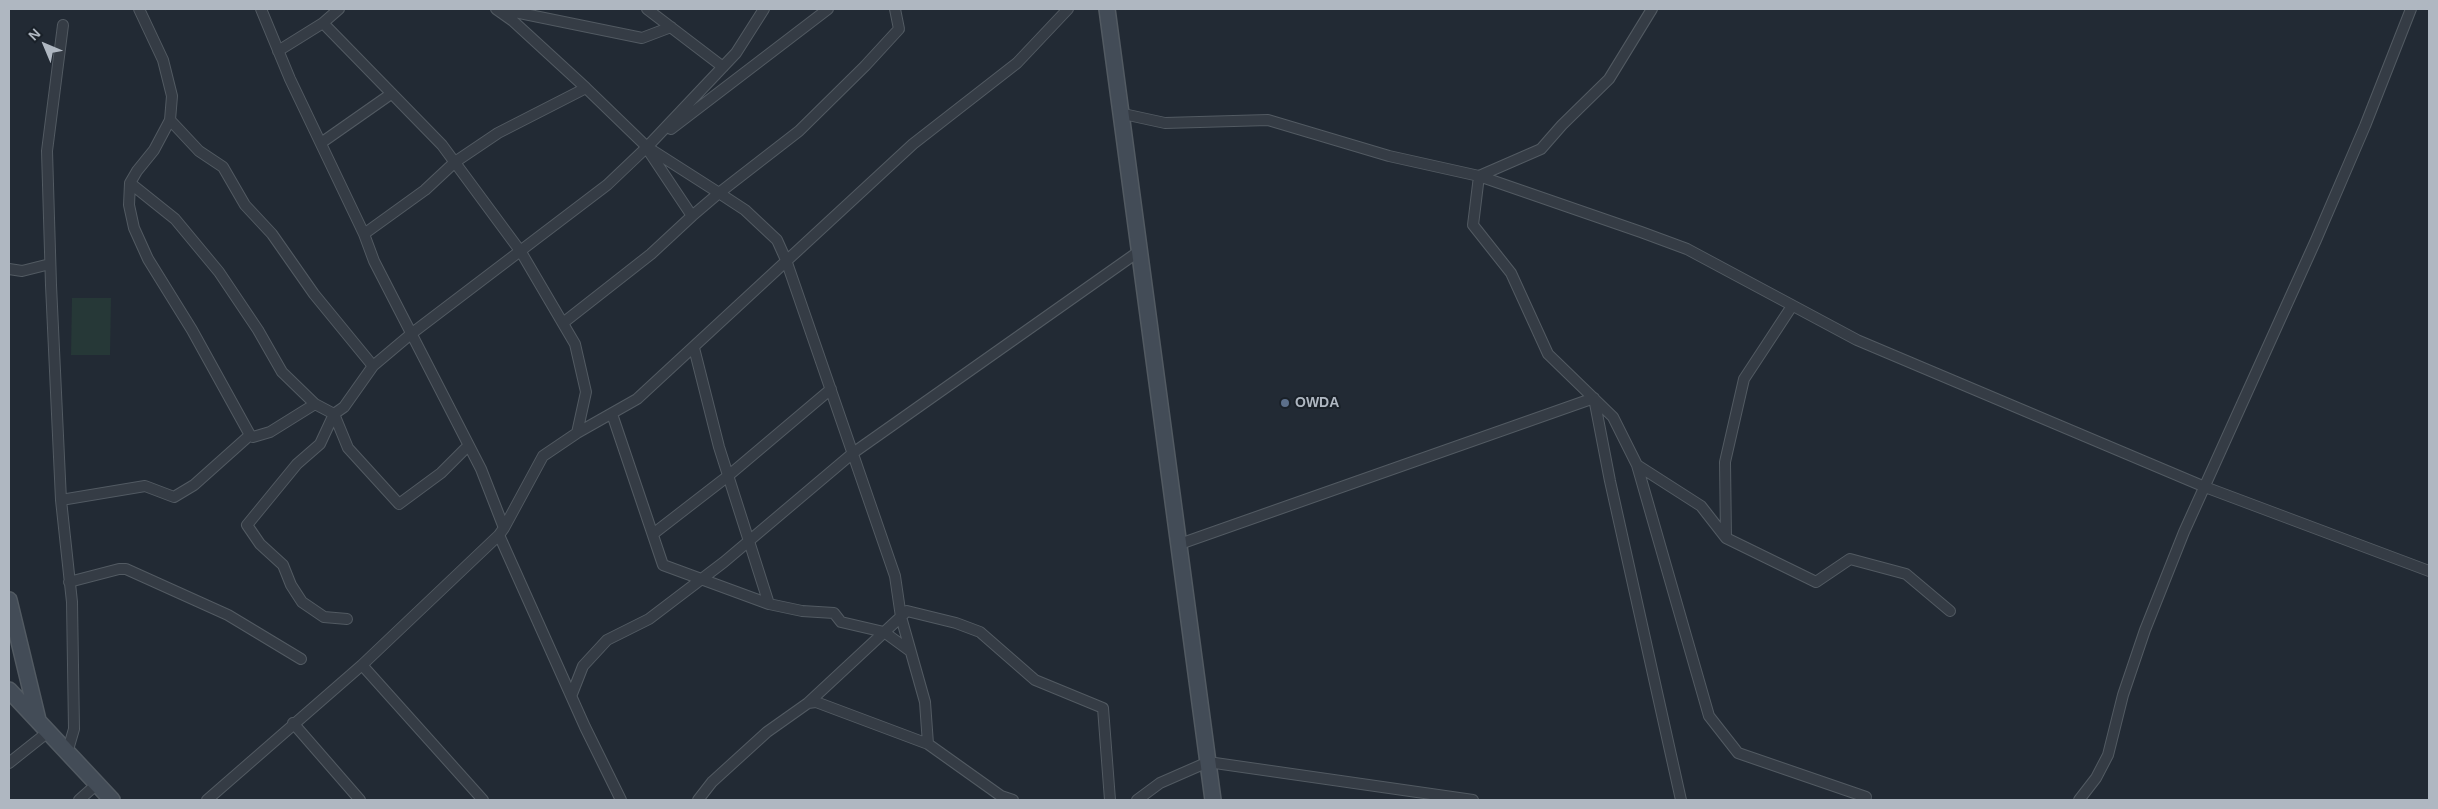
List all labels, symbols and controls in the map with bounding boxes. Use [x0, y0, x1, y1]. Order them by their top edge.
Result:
north arrow [20, 20, 70, 70]
text: N [25, 25, 44, 44]
place label: OWDA [1295, 395, 1339, 411]
marker: OWDA [1279, 397, 1291, 409]

